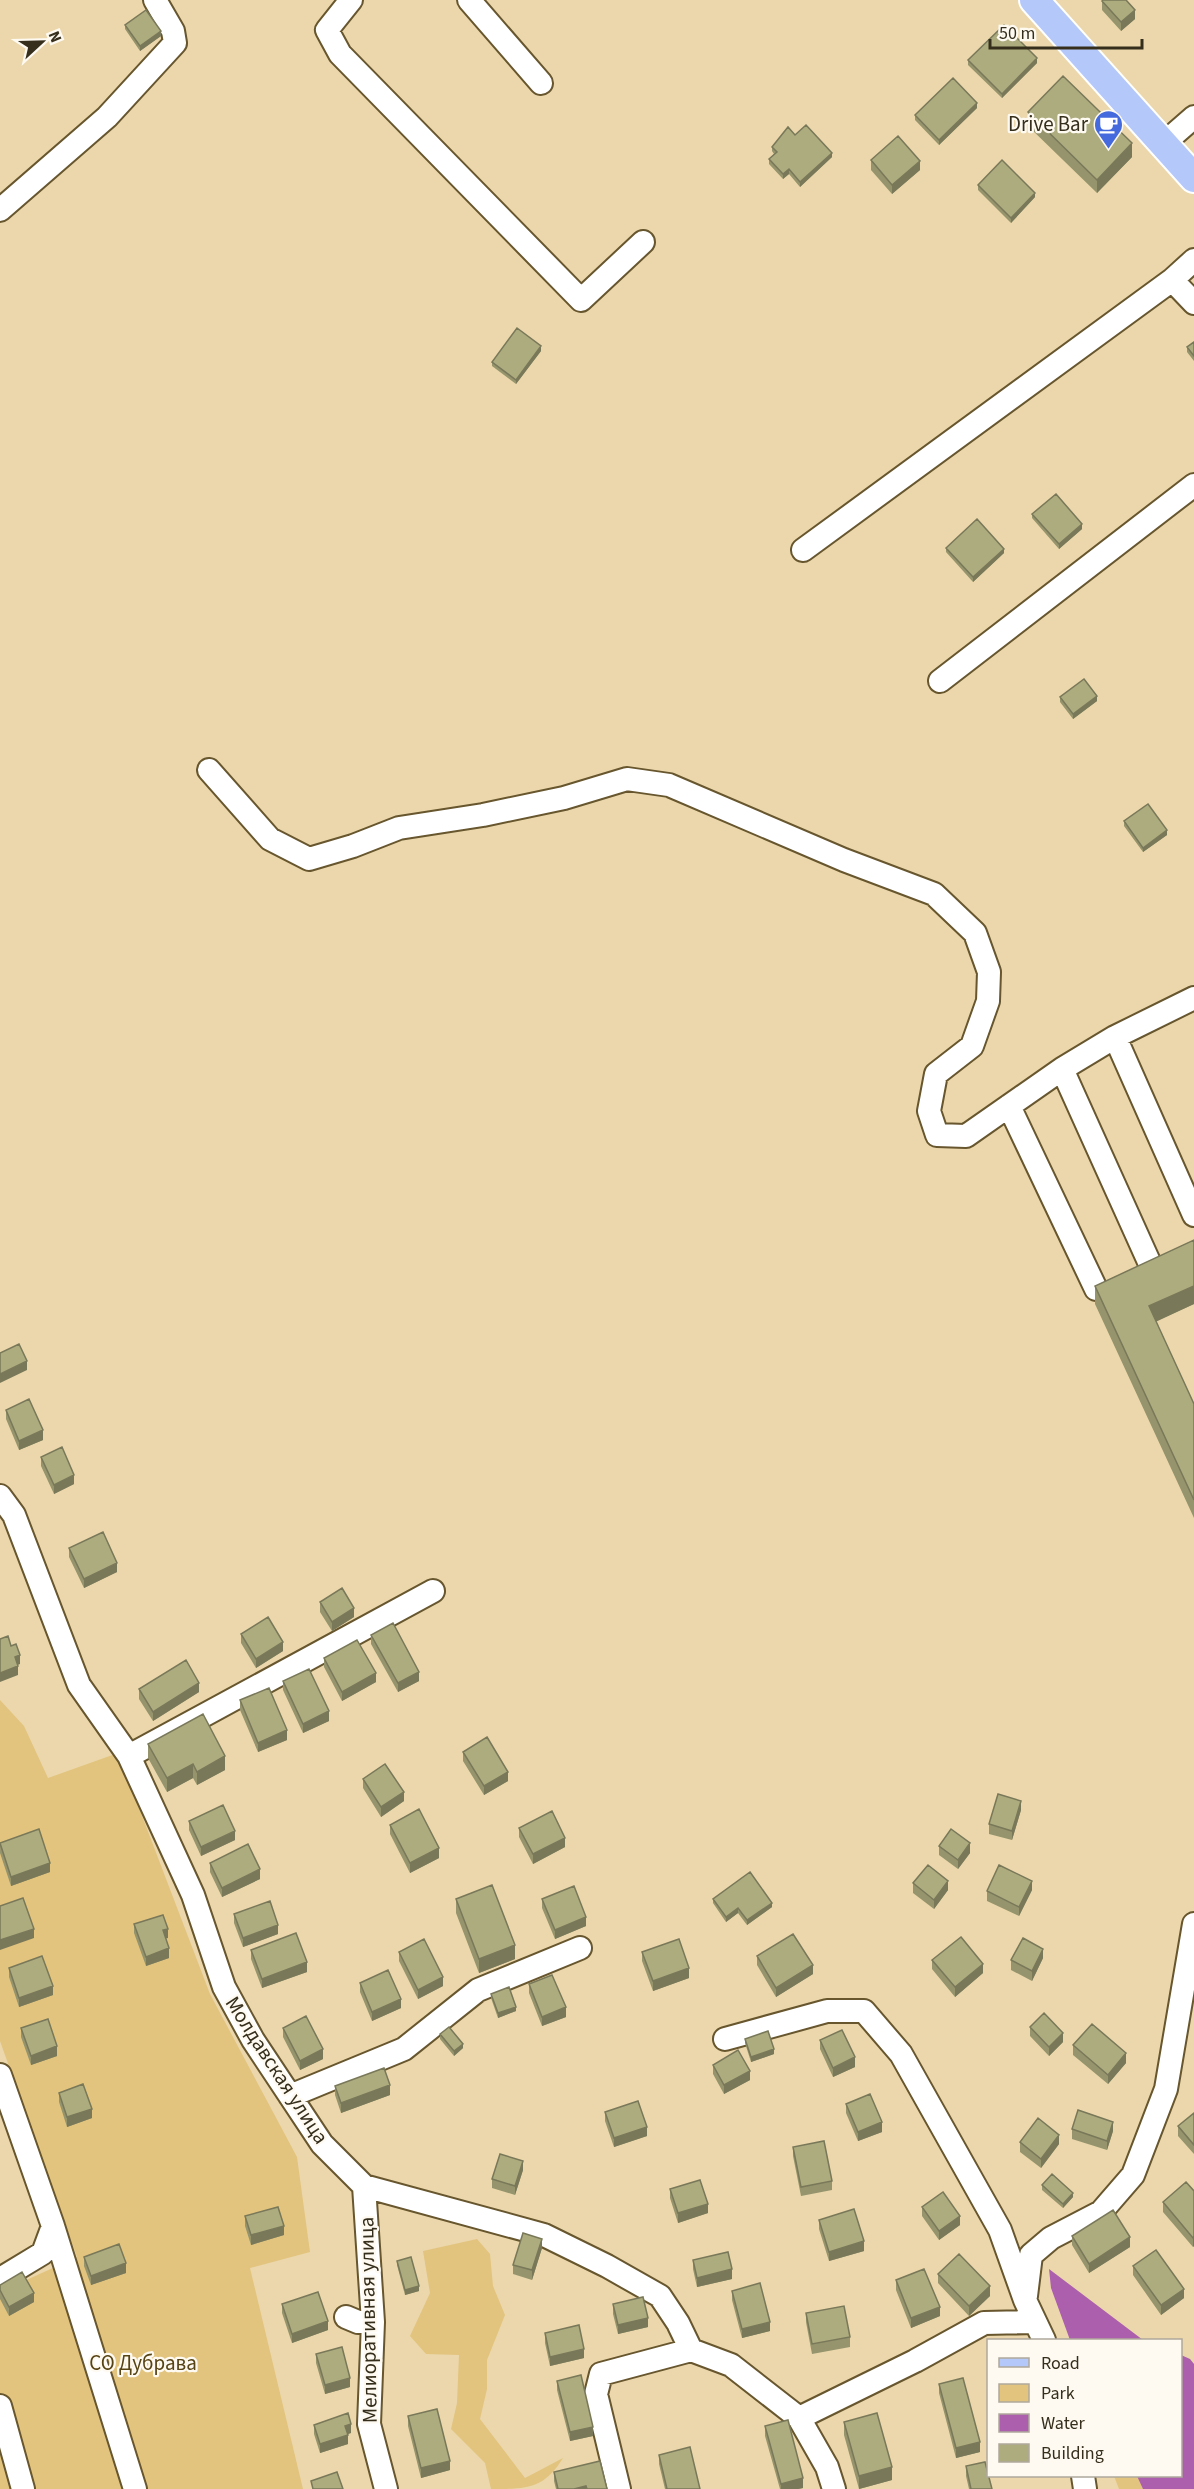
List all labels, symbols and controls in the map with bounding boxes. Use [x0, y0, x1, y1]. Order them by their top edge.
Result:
north arrow [12, 12, 72, 72]
scale bar [990, 12, 1142, 50]
text: 50 m [999, 21, 1035, 46]
text: N [43, 28, 67, 46]
cafe icon: Drive Bar [1093, 108, 1125, 150]
place label: Drive Bar [1008, 109, 1089, 139]
street label: Молдавская улица [218, 1990, 336, 2150]
street label: Мелиоративная улица [351, 2217, 385, 2423]
legend [987, 2339, 1182, 2477]
park label: СО Дубрава [89, 2348, 197, 2378]
text: Road [1041, 2351, 1080, 2376]
text: Park [1041, 2381, 1075, 2406]
text: Water [1041, 2411, 1085, 2436]
text: Building [1041, 2441, 1104, 2466]

